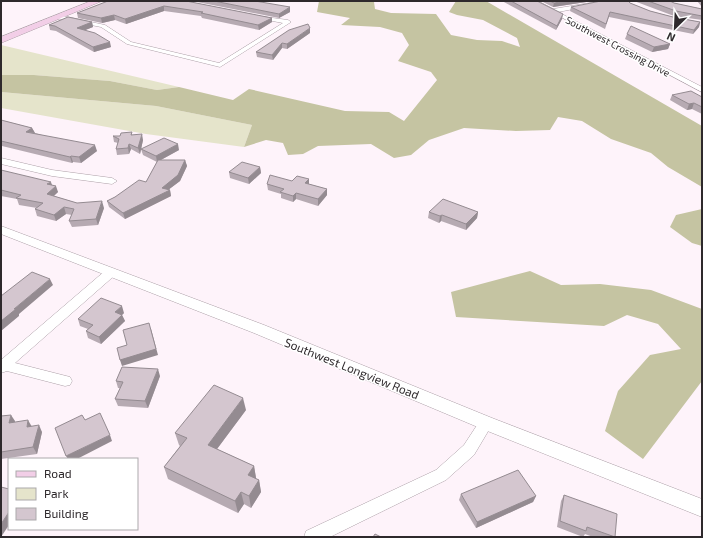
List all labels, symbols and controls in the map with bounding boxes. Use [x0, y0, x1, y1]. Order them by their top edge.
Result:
north arrow [655, 8, 695, 48]
street label: Southwest Crossing Drive [564, 13, 672, 79]
text: N [664, 30, 677, 45]
street label: Southwest Longview Road [283, 335, 421, 401]
legend [8, 458, 138, 530]
text: Road [44, 466, 72, 480]
text: Park [44, 486, 69, 500]
text: Building [44, 506, 89, 520]

